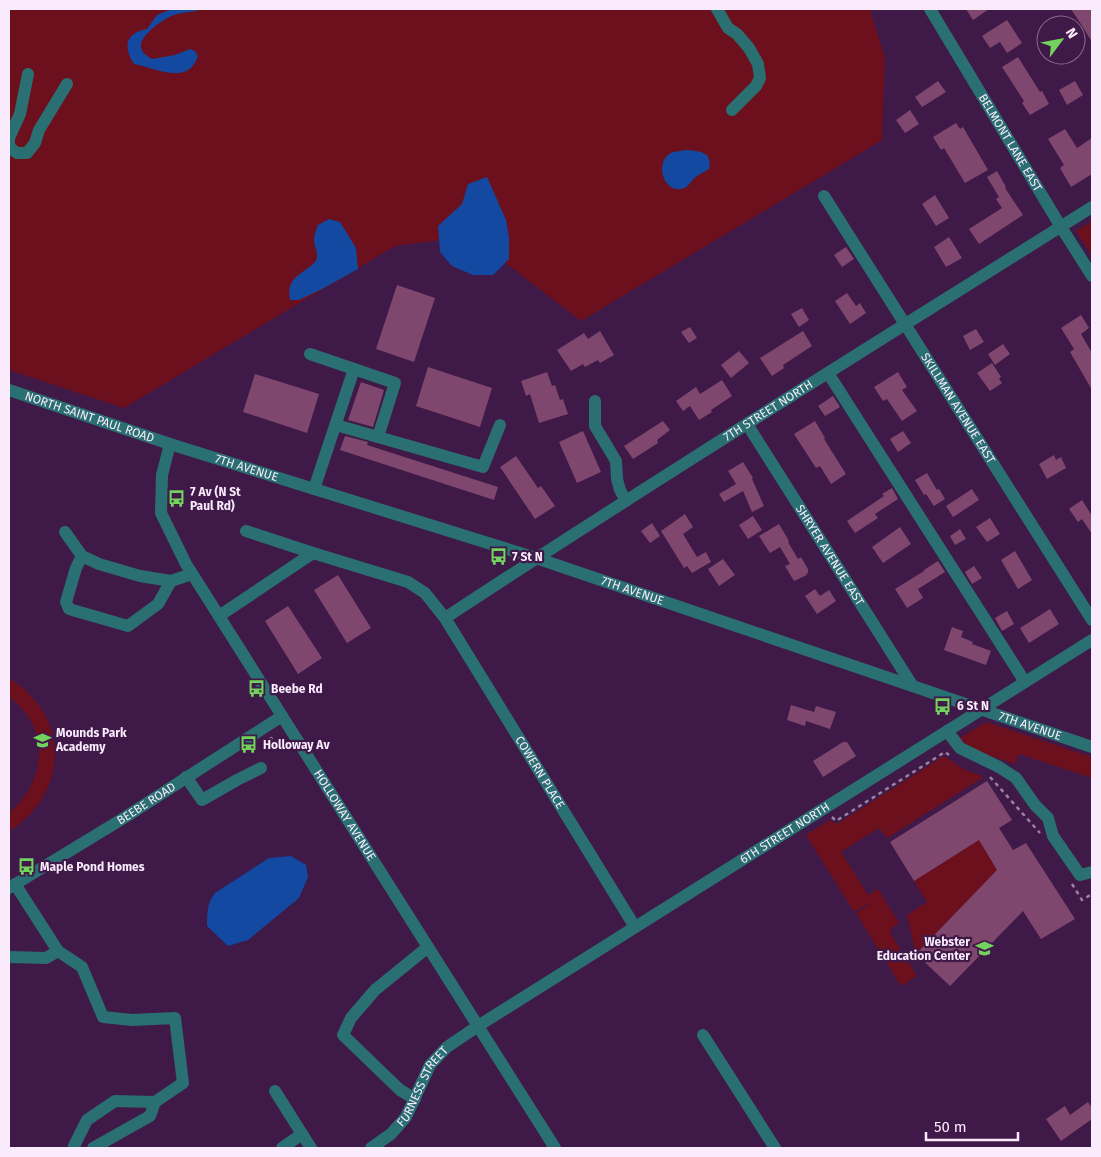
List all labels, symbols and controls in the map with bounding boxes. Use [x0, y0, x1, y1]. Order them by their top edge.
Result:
north arrow [1036, 15, 1086, 65]
text: N [1062, 25, 1081, 42]
street label: BELMONT LANE EAST [976, 91, 1045, 195]
street label: SKILLMAN AVENUE EAST [918, 350, 999, 467]
street label: 7TH STREET NORTH [721, 377, 815, 444]
street label: NORTH SAINT PAUL ROAD [23, 389, 156, 445]
street label: 7TH AVENUE [213, 451, 280, 484]
place label: 7 Av (N St Paul Rd) [190, 485, 241, 513]
bus stop icon: 7 Av (N St Paul Rd) [166, 489, 186, 509]
street label: SHRYER AVENUE EAST [793, 502, 867, 609]
bus stop icon: 7 St N [488, 547, 508, 567]
place label: 7 St N [512, 550, 543, 564]
street label: 7TH AVENUE [599, 574, 666, 608]
bus stop icon: Beebe Rd [247, 679, 267, 699]
place label: Beebe Rd [271, 682, 323, 696]
bus stop icon: 6 St N [933, 696, 953, 716]
place label: 6 St N [957, 699, 989, 713]
street label: 7TH AVENUE [997, 709, 1063, 743]
place label: Mounds Park Academy [55, 726, 127, 754]
school or university icon: Mounds Park Academy [32, 730, 52, 750]
street label: COWERN PLACE [512, 734, 568, 811]
bus stop icon: Holloway Av [239, 735, 259, 755]
place label: Holloway Av [263, 738, 330, 752]
street label: HOLLOWAY AVENUE [311, 767, 379, 863]
street label: BEEBE ROAD [114, 779, 178, 828]
street label: 6TH STREET NORTH [737, 800, 832, 867]
bus stop icon: Maple Pond Homes [16, 857, 36, 877]
place label: Maple Pond Homes [40, 860, 145, 874]
place label: Webster Education Center [877, 935, 970, 963]
school or university icon: Webster Education Center [974, 939, 994, 959]
street label: FURNESS STREET [394, 1043, 451, 1129]
scale bar [926, 1110, 1018, 1142]
text: 50 m [934, 1118, 967, 1136]

